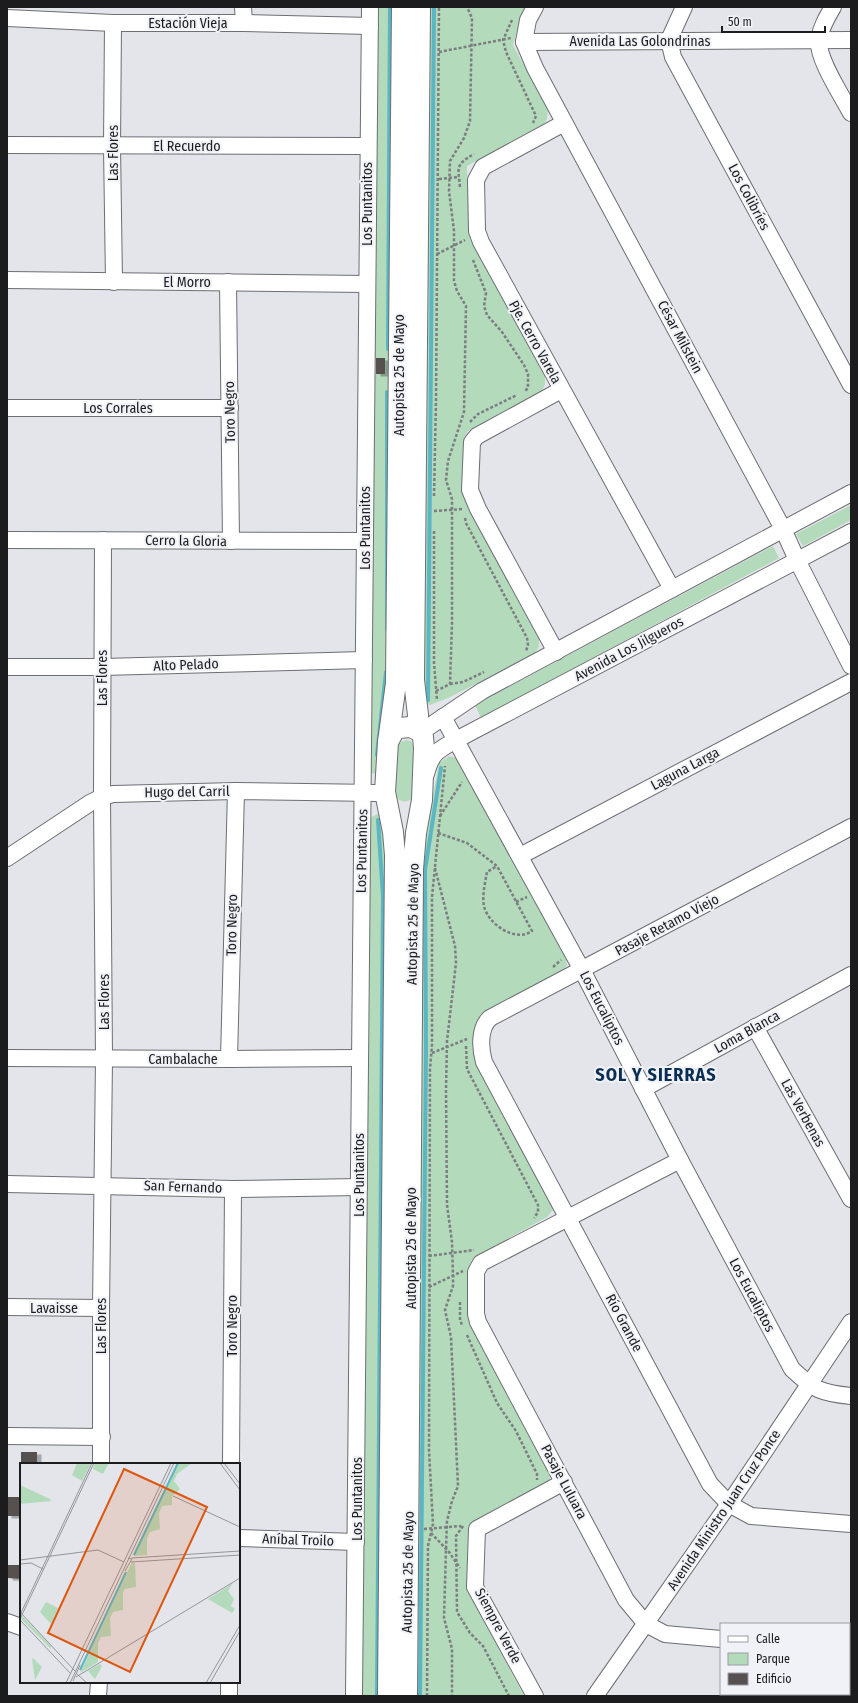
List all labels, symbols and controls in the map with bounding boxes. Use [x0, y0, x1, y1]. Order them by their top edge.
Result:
scale bar [722, 8, 825, 34]
street label: Estación Vieja [148, 15, 228, 32]
text: 50 m [728, 15, 752, 29]
street label: Avenida Las Golondrinas [570, 33, 710, 50]
street label: Las Flores [105, 125, 122, 181]
street label: El Recuerdo [153, 138, 221, 155]
street label: Los Colibríes [724, 161, 774, 233]
street label: Los Puntanitos [359, 162, 376, 246]
street label: El Morro [163, 274, 211, 291]
street label: Pje. Cerro Varela [505, 297, 565, 387]
street label: César Milstein [654, 298, 706, 376]
street label: Autopista 25 de Mayo [391, 314, 408, 436]
street label: Toro Negro [221, 381, 239, 443]
street label: Los Corrales [83, 400, 153, 417]
street label: Los Puntanitos [357, 486, 374, 570]
street label: Cerro la Gloria [145, 532, 227, 550]
street label: Avenida Los Jilgueros [572, 613, 686, 685]
street label: Las Flores [94, 650, 111, 706]
street label: Alto Pelado [153, 655, 219, 675]
street label: Laguna Larga [648, 744, 722, 794]
street label: Hugo del Carril [144, 783, 230, 801]
street label: Los Puntanitos [353, 809, 371, 893]
street label: Autopista 25 de Mayo [403, 863, 423, 985]
street label: Pasaje Retamo Viejo [612, 890, 722, 960]
street label: Toro Negro [223, 894, 241, 956]
street label: Los Eucaliptos [576, 968, 628, 1048]
street label: Las Flores [96, 974, 113, 1030]
street label: Loma Blanca [711, 1007, 783, 1057]
street label: Cambalache [148, 1051, 218, 1068]
district label: SOL Y SIERRAS [595, 1064, 717, 1086]
street label: Las Verbenas [777, 1076, 829, 1150]
street label: Los Puntanitos [351, 1133, 368, 1217]
street label: San Fernando [144, 1177, 222, 1197]
street label: Autopista 25 de Mayo [403, 1187, 420, 1309]
street label: Los Eucaliptos [725, 1255, 779, 1335]
street label: Río Grande [602, 1291, 646, 1355]
street label: Toro Negro [224, 1295, 241, 1357]
street label: Las Flores [93, 1298, 110, 1354]
street label: Lavaisse [30, 1300, 78, 1317]
street label: Avenida Ministro Juan Cruz Ponce [664, 1426, 784, 1594]
street label: Pasaje Luluara [537, 1442, 591, 1522]
street label: Los Puntanitos [349, 1457, 366, 1541]
inset map [20, 1463, 240, 1683]
street label: Autopista 25 de Mayo [398, 1511, 418, 1633]
street label: Aníbal Troilo [262, 1530, 334, 1550]
street label: Siempre Verde [471, 1585, 525, 1667]
legend [720, 1623, 850, 1695]
text: Calle [756, 1632, 780, 1646]
text: Parque [756, 1652, 790, 1666]
text: Edificio [756, 1672, 792, 1686]

